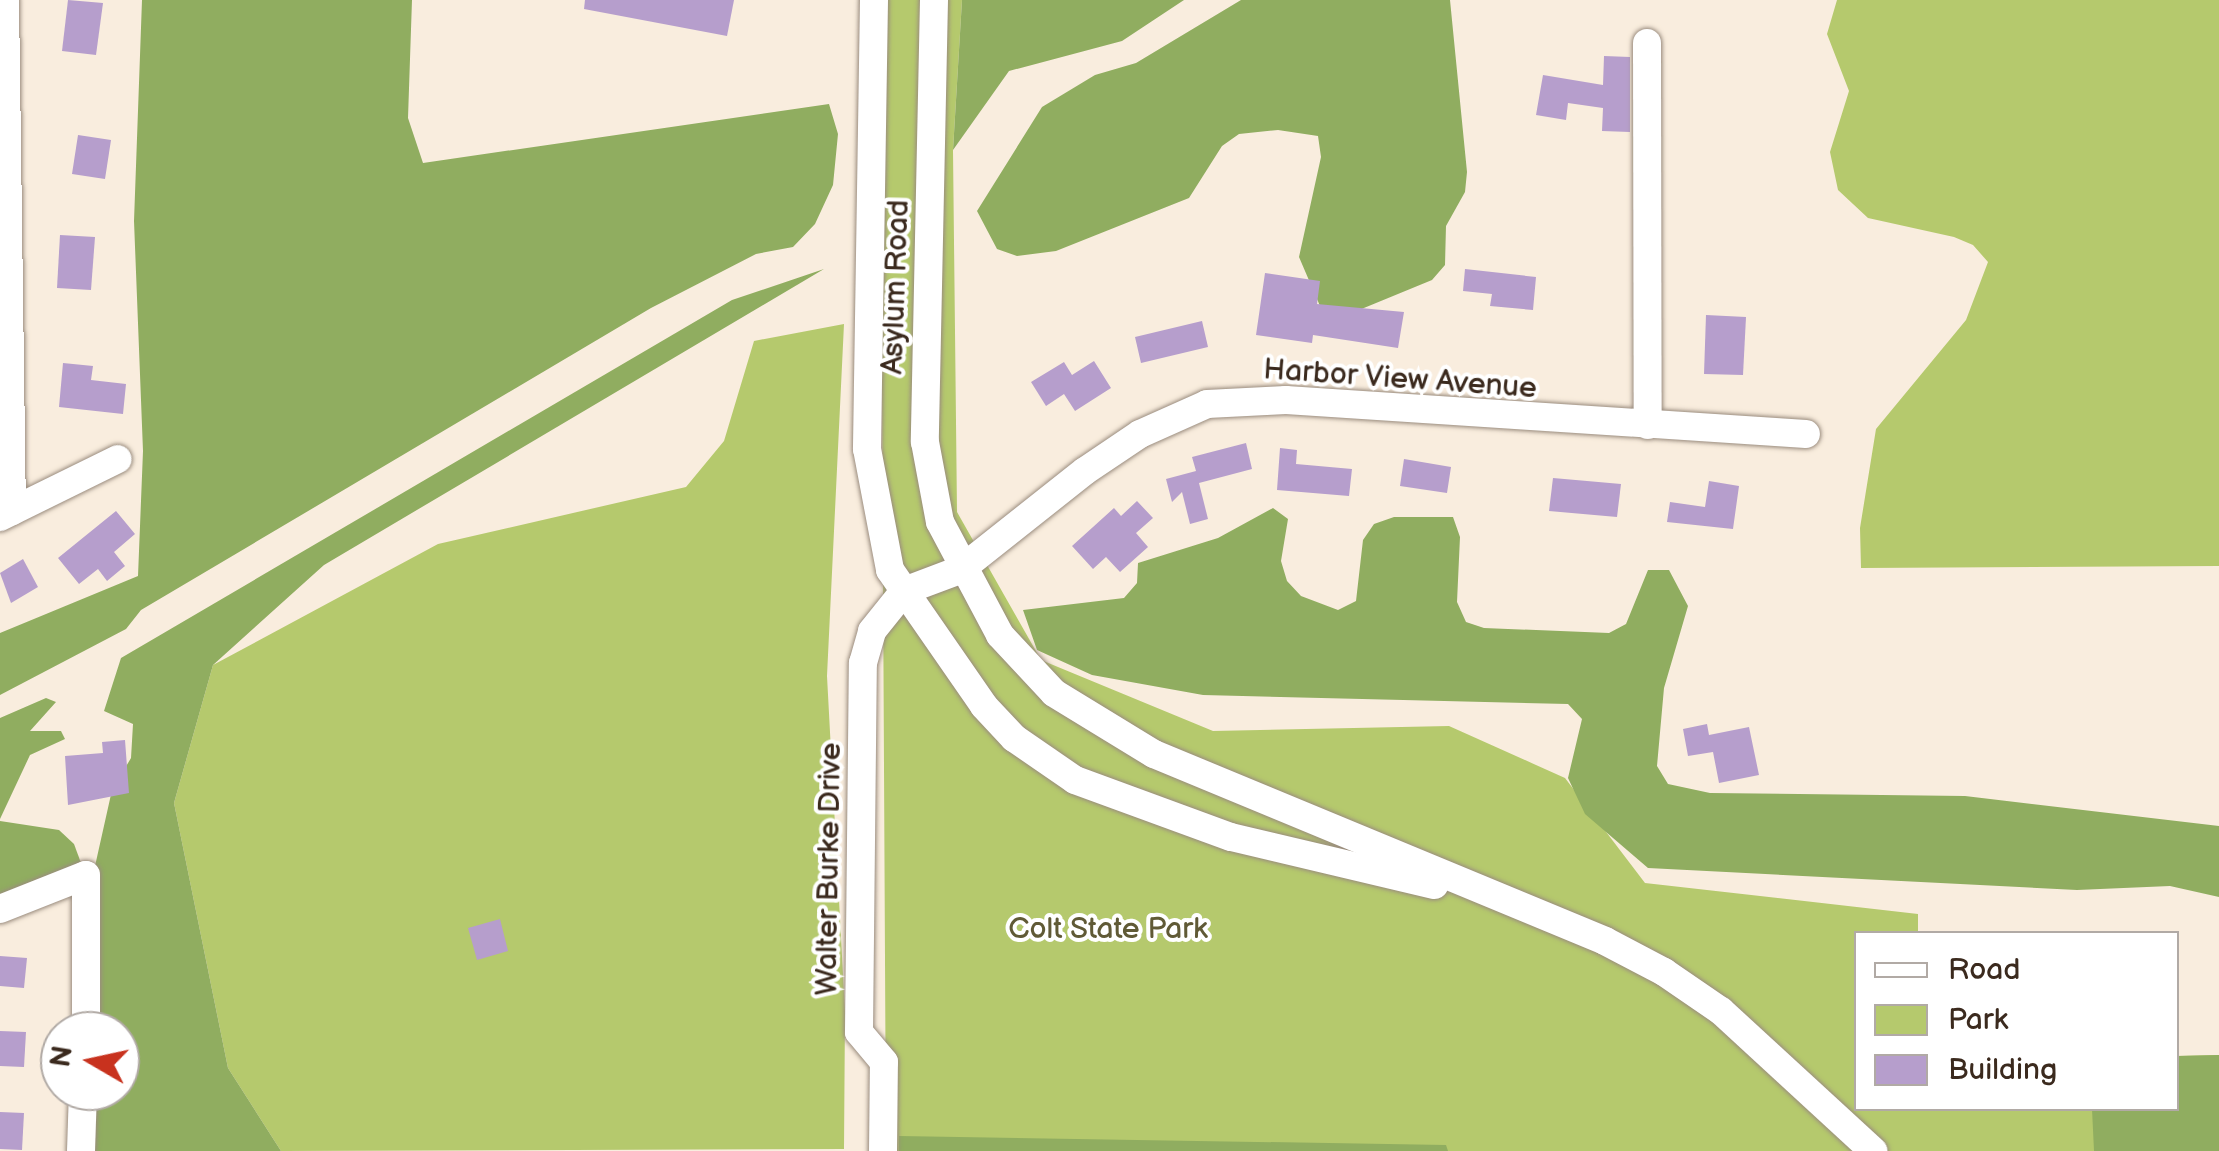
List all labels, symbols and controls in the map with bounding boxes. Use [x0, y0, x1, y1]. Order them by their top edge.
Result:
street label: Asylum Road [875, 199, 917, 375]
street label: Harbor View Avenue [1262, 351, 1538, 407]
street label: Walter Burke Drive [809, 742, 849, 996]
park label: Colt State Park [1008, 911, 1208, 947]
legend [1854, 931, 2179, 1111]
text: Road [1948, 952, 2021, 988]
text: Park [1948, 1002, 2008, 1038]
north arrow [40, 1011, 140, 1111]
text: N [44, 1044, 80, 1070]
text: Building [1948, 1052, 2057, 1088]

